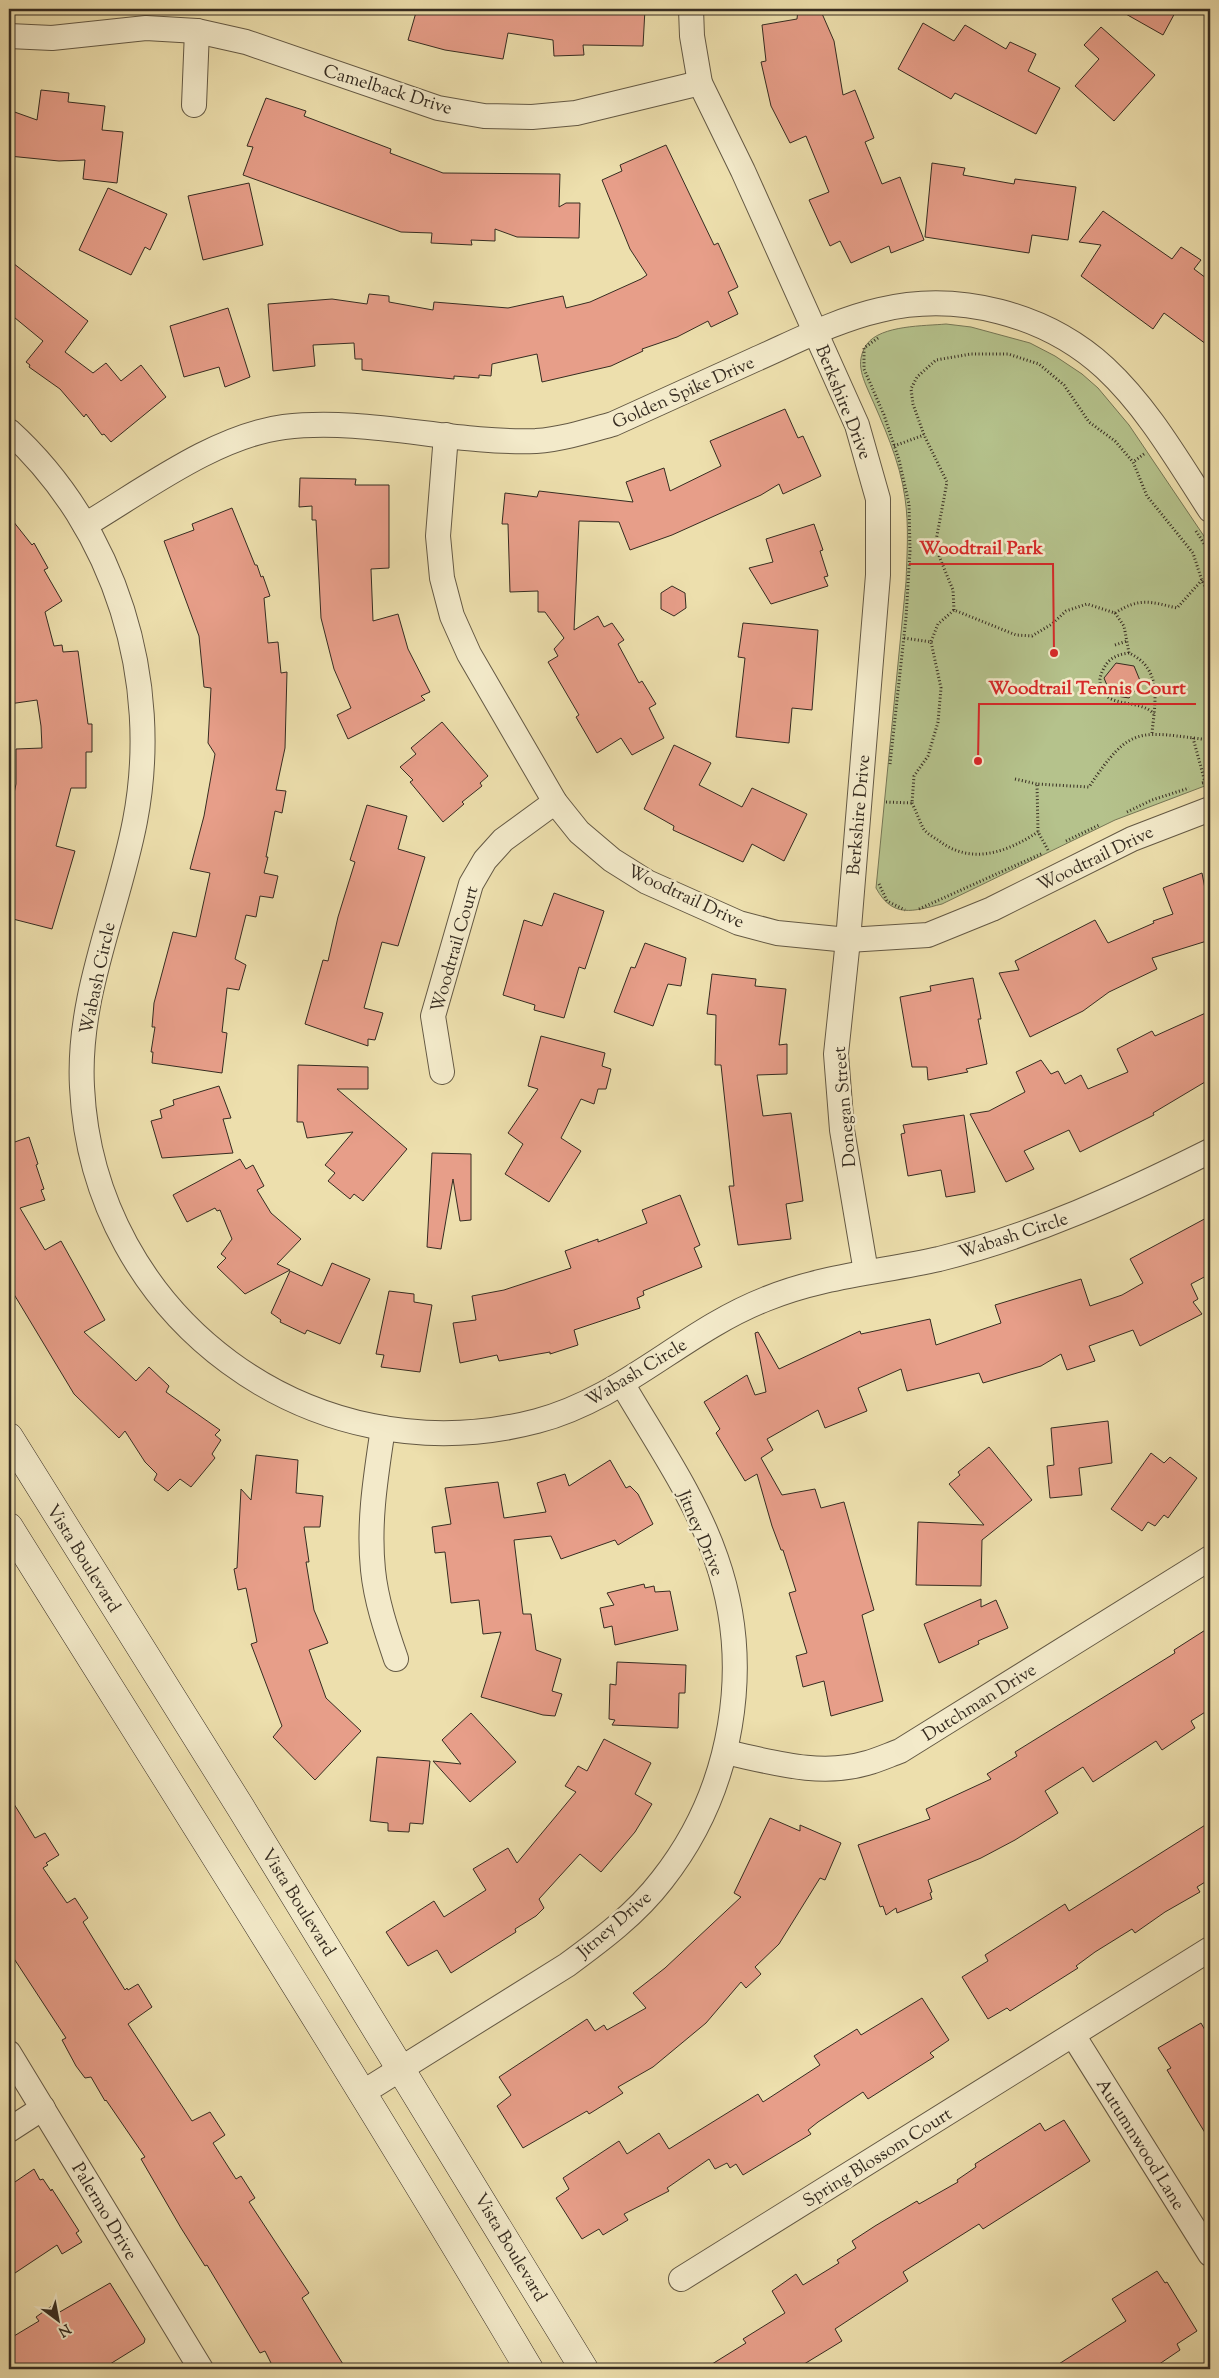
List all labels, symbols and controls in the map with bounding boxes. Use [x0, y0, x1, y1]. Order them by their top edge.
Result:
street label: Camelback Drive [320, 59, 455, 123]
street label: Berkshire Drive [807, 342, 877, 464]
street label: Golden Spike Drive [609, 351, 759, 437]
callout: Woodtrail Park [909, 530, 1053, 564]
text: Woodtrail Park [919, 536, 1044, 563]
callout: Woodtrail Tennis Court [979, 670, 1196, 704]
text: Woodtrail Tennis Court [988, 676, 1186, 703]
street label: Berkshire Drive [842, 754, 878, 877]
street label: Woodtrail Drive [1033, 820, 1158, 899]
street label: Woodtrail Drive [622, 859, 748, 936]
street label: Woodtrail Court [425, 883, 486, 1016]
street label: Wabash Circle [74, 920, 124, 1037]
street label: Donegan Street [828, 1045, 864, 1168]
street label: Wabash Circle [955, 1207, 1072, 1267]
street label: Wabash Circle [581, 1333, 693, 1414]
street label: Jitney Drive [669, 1486, 729, 1581]
street label: Vista Boulevard [39, 1500, 126, 1618]
street label: Dutchman Drive [918, 1658, 1042, 1749]
street label: Vista Boulevard [254, 1844, 341, 1962]
street label: Jitney Drive [572, 1886, 658, 1966]
street label: Autumnwood Lane [1088, 2074, 1190, 2216]
street label: Spring Blossom Court [798, 2102, 958, 2215]
street label: Palermo Drive [64, 2158, 143, 2266]
street label: Vista Boulevard [467, 2189, 552, 2307]
north arrow [32, 2296, 82, 2346]
text: N [54, 2318, 74, 2341]

